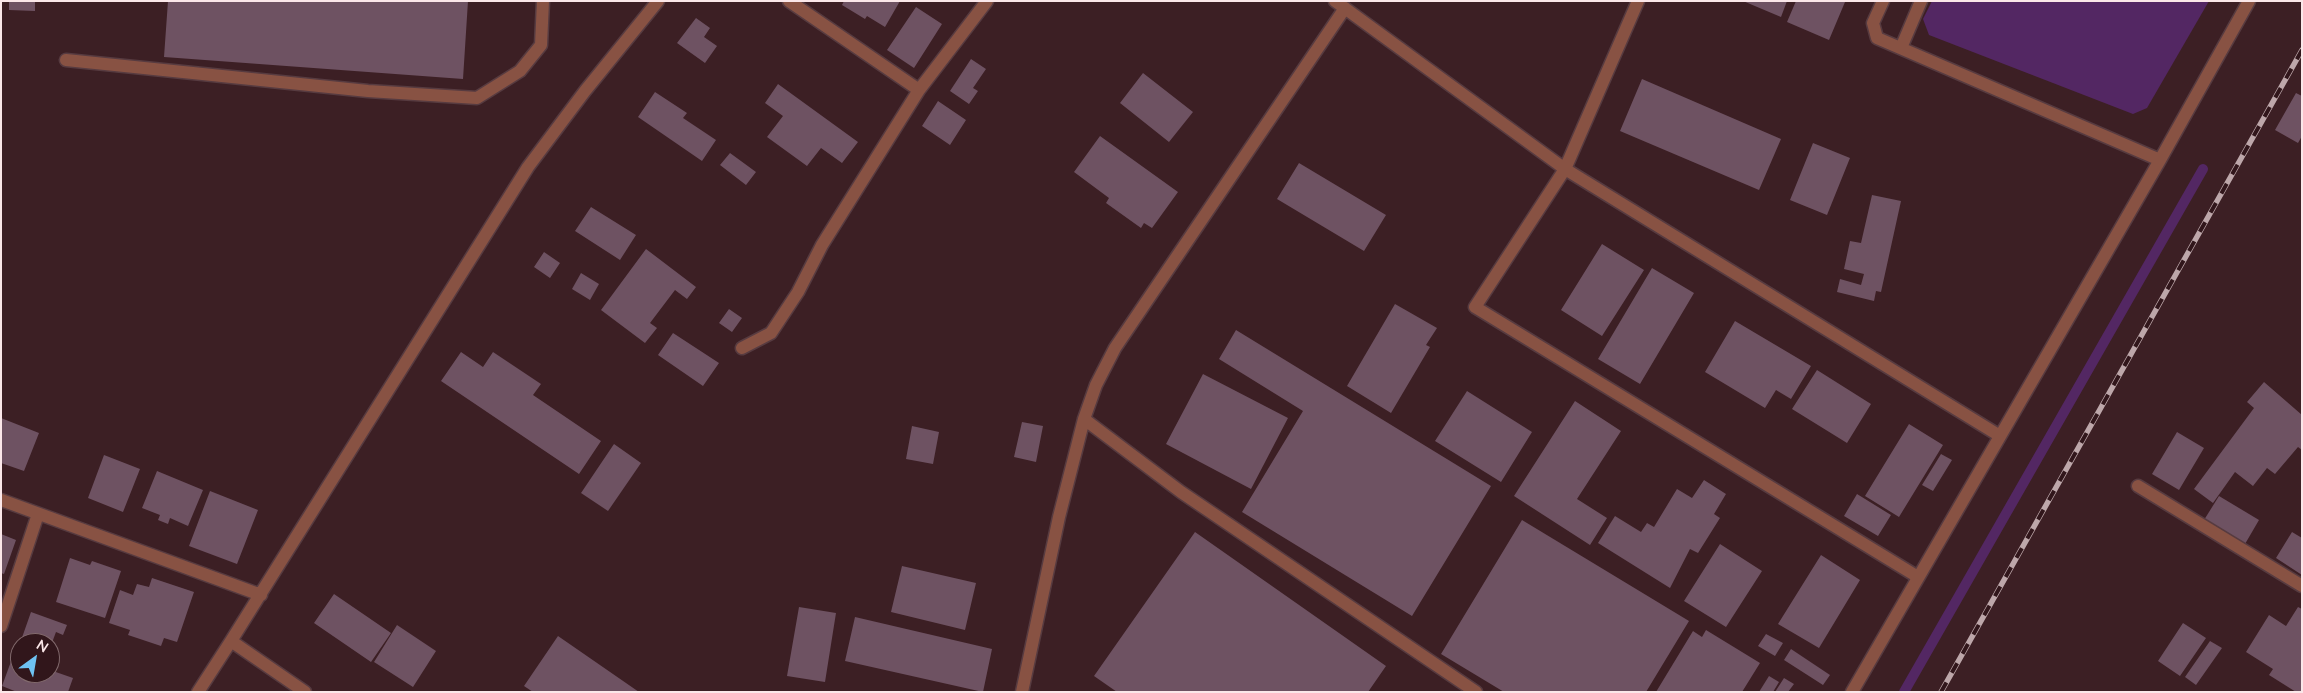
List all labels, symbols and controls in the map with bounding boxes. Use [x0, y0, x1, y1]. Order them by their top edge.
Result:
north arrow [10, 633, 60, 683]
text: N [34, 636, 52, 656]

